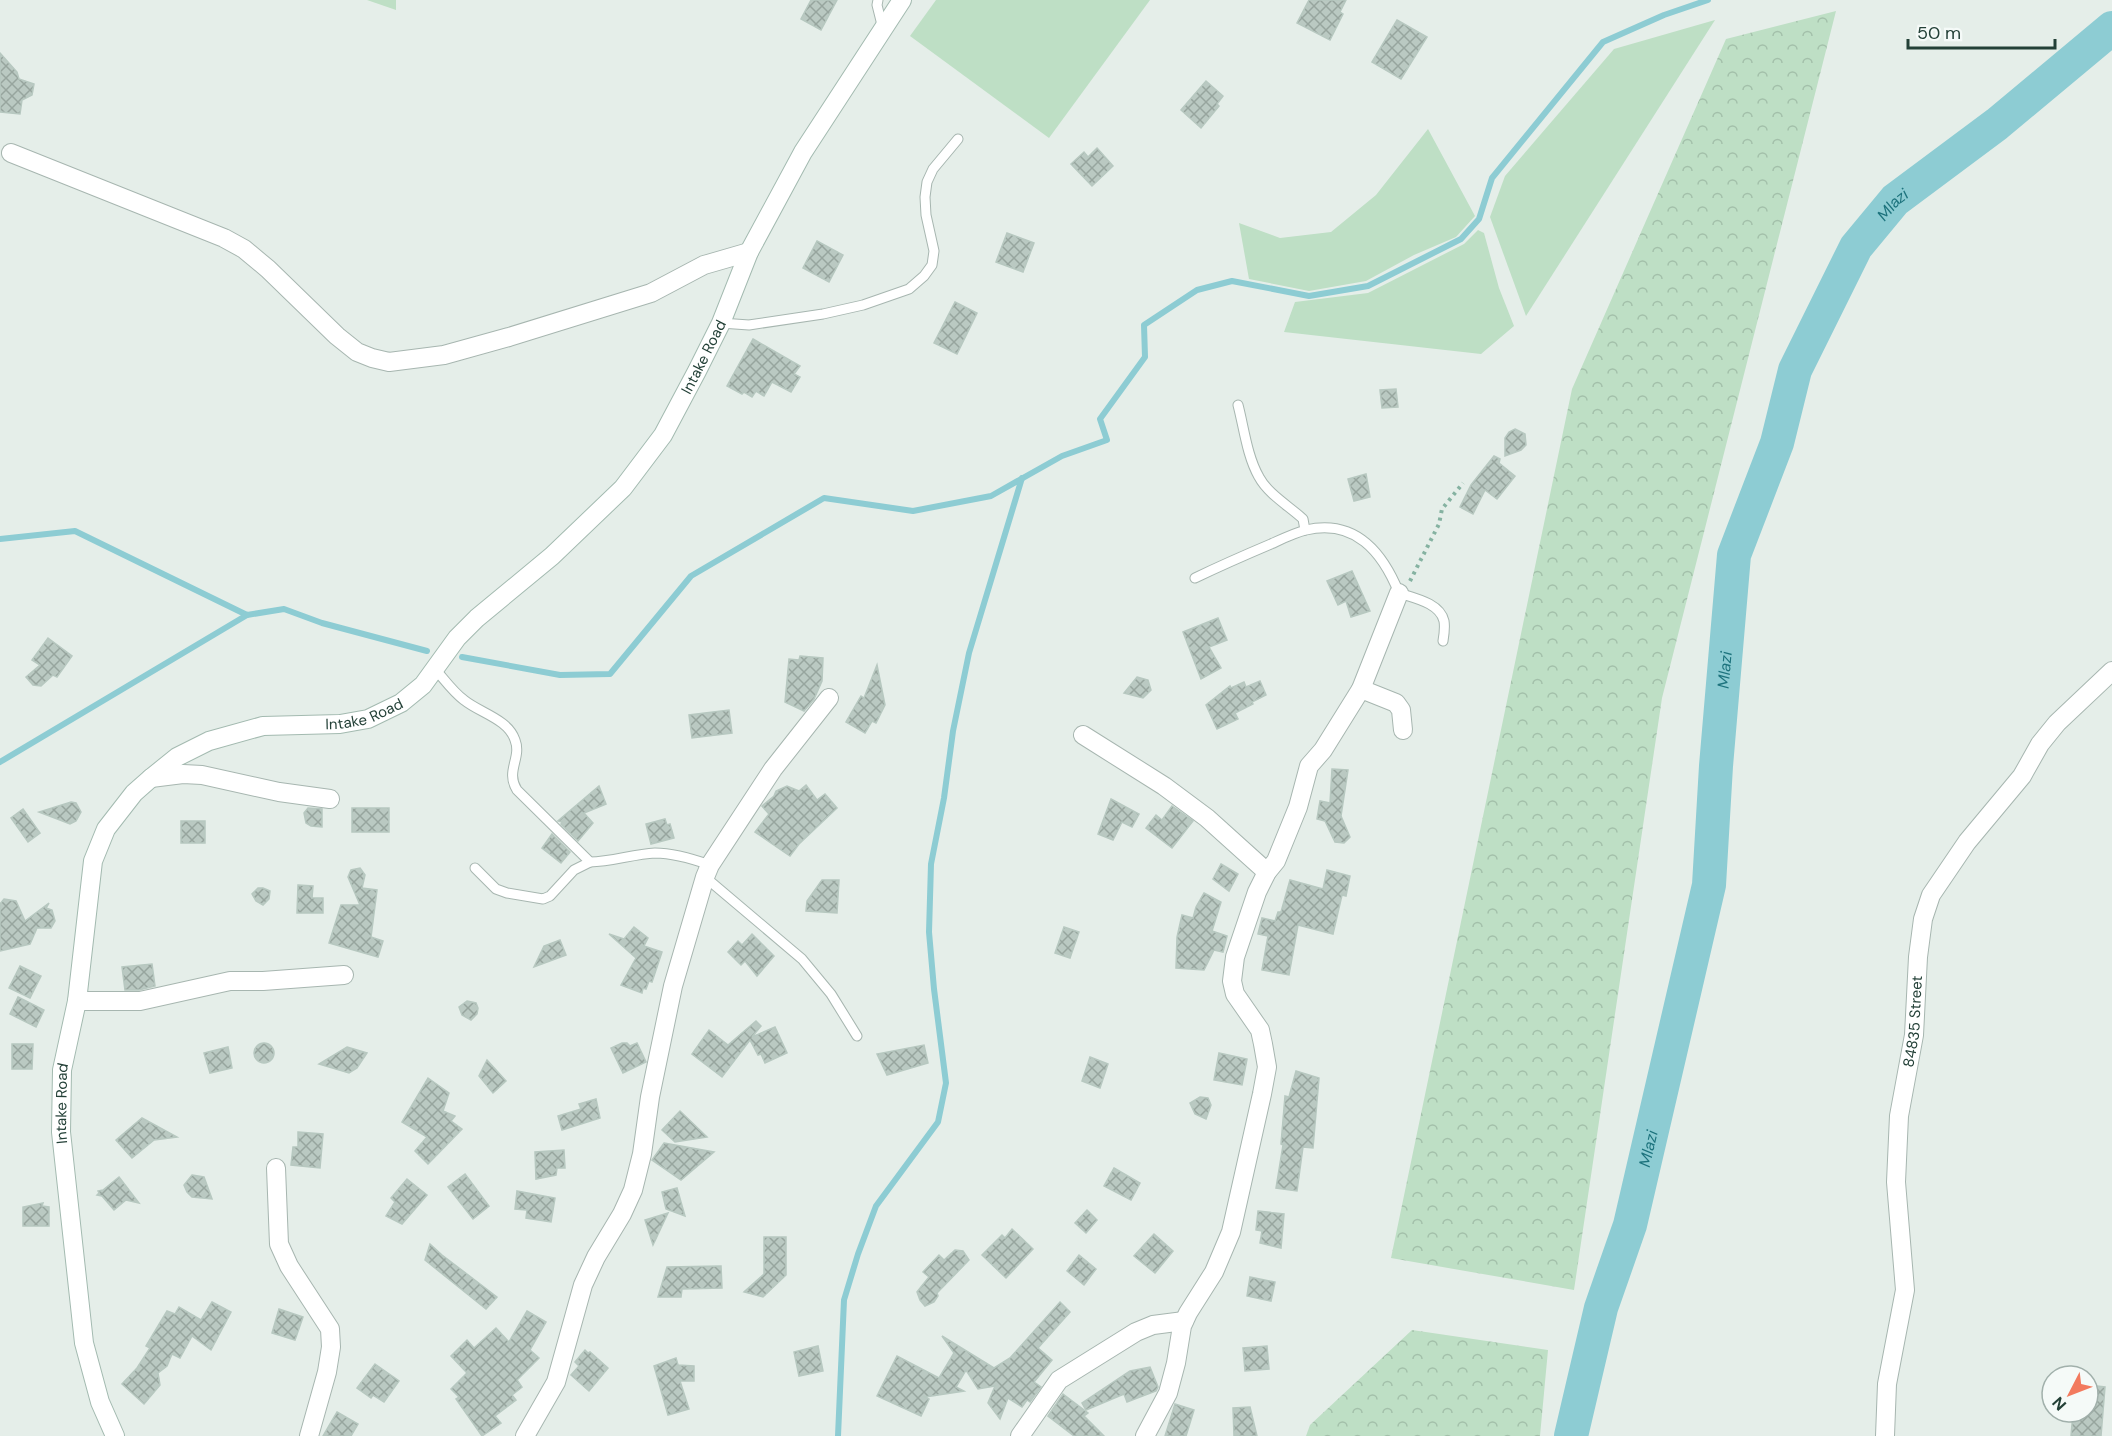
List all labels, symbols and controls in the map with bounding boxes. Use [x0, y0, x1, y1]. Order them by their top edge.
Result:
scale bar [1908, 12, 2055, 50]
text: 50 m [1917, 21, 1961, 45]
water label: Mlazi [1872, 183, 1913, 225]
street label: Intake Road [677, 317, 731, 398]
water label: Mlazi [1712, 649, 1736, 689]
street label: Intake Road [325, 694, 406, 734]
street label: 84835 Street [1898, 975, 1927, 1069]
street label: Intake Road [51, 1061, 73, 1145]
water label: Mlazi [1633, 1127, 1662, 1169]
north arrow [2040, 1364, 2100, 1424]
text: N [2048, 1392, 2071, 1415]

